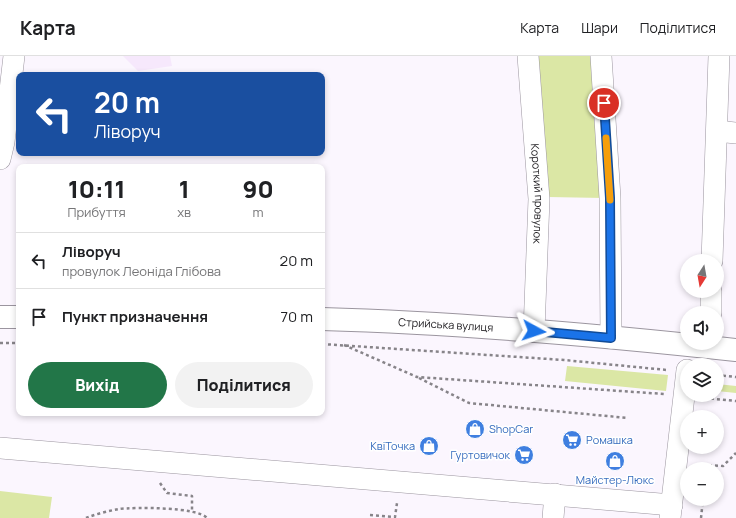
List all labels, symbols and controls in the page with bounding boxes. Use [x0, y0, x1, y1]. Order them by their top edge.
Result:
text: Карта [20, 15, 76, 41]
text: Карта [520, 18, 559, 37]
text: Шари [581, 18, 618, 37]
text: Поділитися [640, 18, 716, 37]
text: 20 m [94, 83, 160, 121]
pin [587, 86, 621, 120]
icon: left [28, 88, 80, 140]
icon: arrive [593, 92, 615, 114]
text: Ліворуч [94, 119, 161, 143]
street label: Короткий провулок [528, 143, 547, 245]
text: 10:11 [68, 172, 125, 205]
text: 1 [179, 172, 190, 205]
text: 90 [242, 172, 274, 205]
text: Прибуття [67, 203, 126, 221]
text: хв [177, 203, 191, 221]
text: m [252, 203, 264, 221]
text: Ліворуч [62, 241, 121, 262]
icon: left [28, 250, 50, 272]
text: 20 m [280, 250, 313, 271]
north arrow [680, 254, 724, 298]
map controls [680, 254, 724, 506]
text: провулок Леоніда Глібова [62, 262, 221, 280]
icon: arrive [28, 306, 50, 328]
text: Пункт призначення [62, 306, 208, 327]
text: 70 m [281, 306, 313, 327]
button: sound [680, 306, 724, 350]
position arrow [513, 310, 555, 352]
street label: Стрийська вулиця [398, 314, 494, 335]
button: layers [680, 358, 724, 402]
button: Вихід [28, 362, 167, 408]
button: Поділитися [175, 362, 313, 408]
button: + [680, 410, 724, 454]
shop icon: ShopCar [464, 418, 486, 440]
place label: ShopCar [489, 421, 533, 436]
supermarket icon: Ромашка [561, 429, 583, 451]
place label: Ромашка [586, 432, 633, 447]
shop icon: КвіТочка [418, 435, 440, 457]
place label: КвіТочка [370, 438, 415, 453]
supermarket icon: Гуртовичок [513, 444, 535, 466]
place label: Гуртовичок [451, 447, 511, 462]
shop icon: Майстер-Люкс [604, 450, 626, 472]
button: − [680, 462, 724, 506]
place label: Майстер-Люкс [576, 472, 654, 487]

